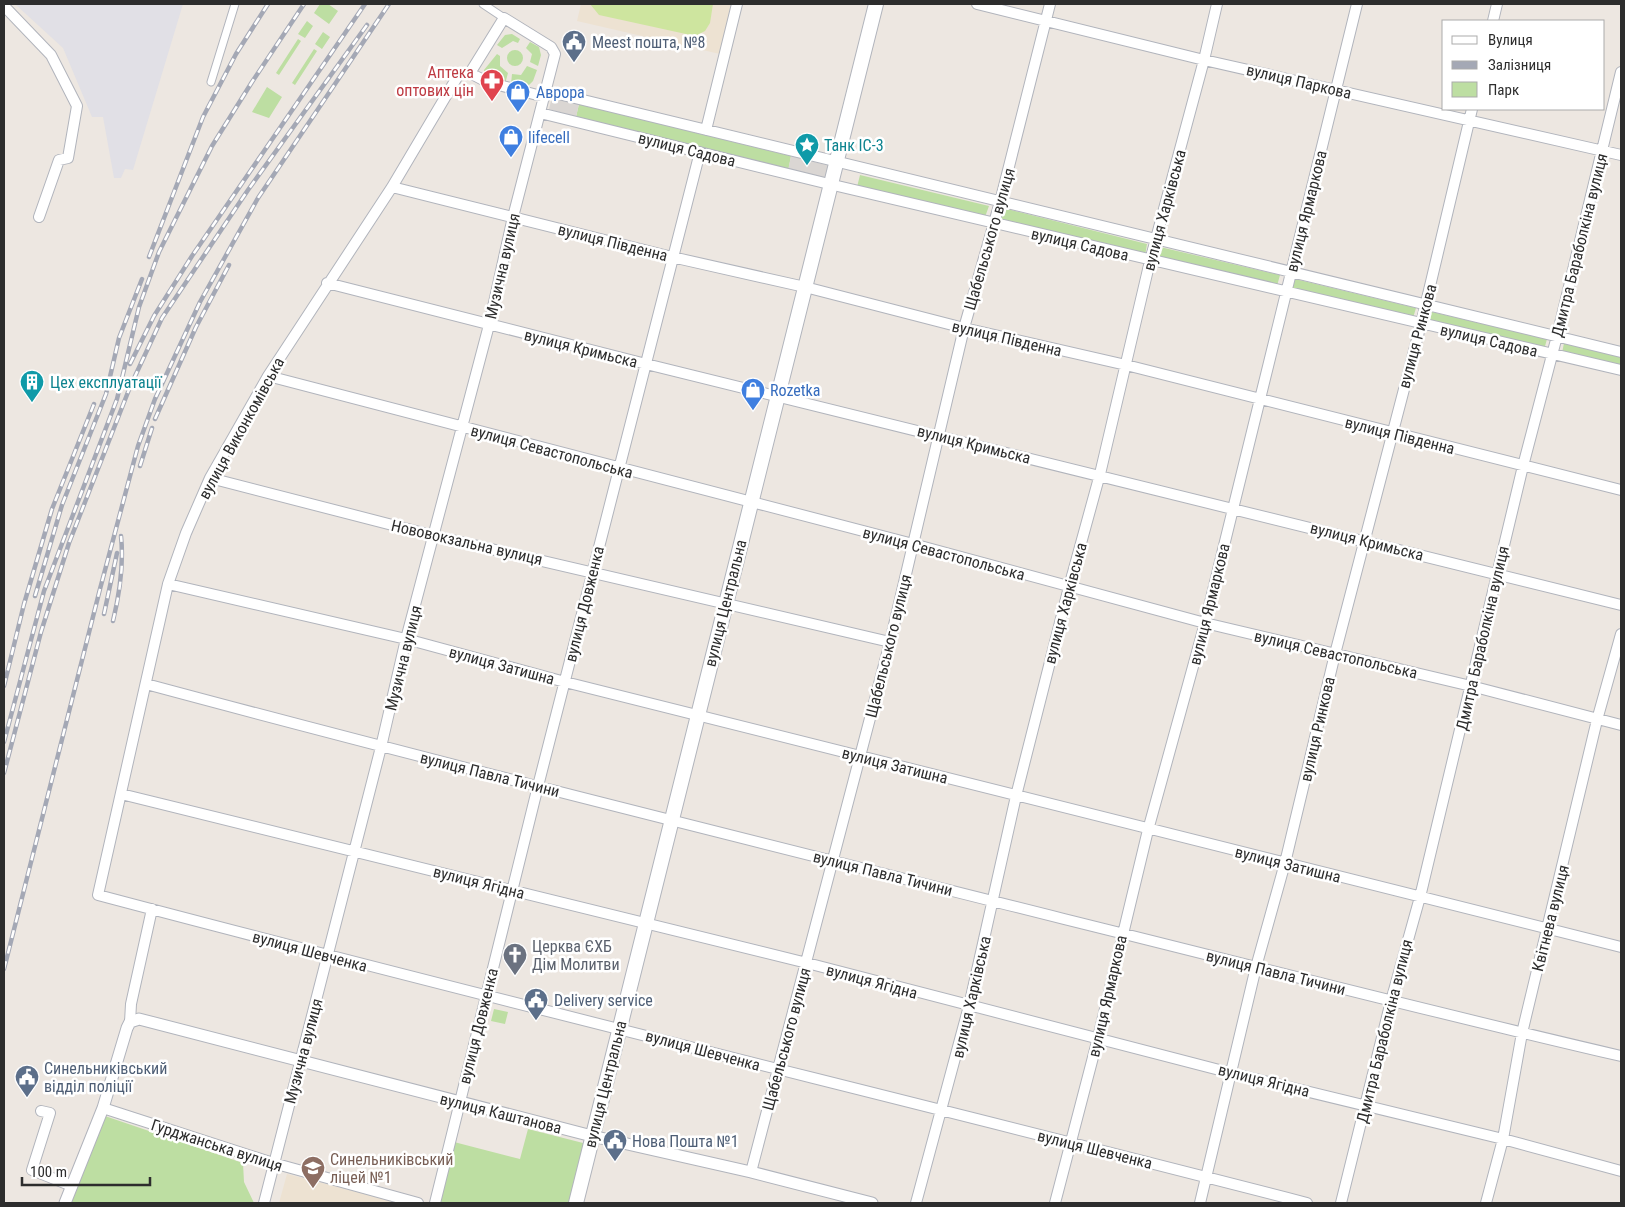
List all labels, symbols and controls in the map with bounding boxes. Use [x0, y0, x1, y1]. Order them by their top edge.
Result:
legend [1442, 20, 1605, 110]
public building icon: Meest пошта, №8 [561, 29, 587, 63]
text: Вулиця [1488, 31, 1533, 49]
place label: Meest пошта, №8 [592, 33, 705, 52]
text: Залізниця [1488, 56, 1551, 74]
street label: вулиця Паркова [1244, 60, 1353, 103]
place label: Аптека оптових цін [396, 63, 474, 100]
pharmacy icon: Аптека оптових цін [479, 68, 505, 102]
shop icon: Аврора [505, 79, 531, 113]
text: Парк [1488, 81, 1519, 99]
place label: Аврора [536, 83, 585, 102]
shop icon: lifecell [498, 124, 524, 158]
place label: lifecell [528, 128, 570, 147]
street label: вулиця Садова [636, 128, 737, 171]
place icon: Танк ІС-3 [794, 132, 820, 166]
place label: Танк ІС-3 [824, 136, 884, 155]
street label: вулиця Харківська [1139, 147, 1190, 273]
street label: вулиця Ярмаркова [1282, 148, 1331, 274]
street label: Дмитра Бараболкіна вулиця [1547, 151, 1612, 339]
street label: Щабельського вулиця [960, 166, 1019, 312]
street label: Музична вулиця [481, 211, 524, 321]
street label: вулиця Південна [556, 220, 670, 265]
street label: вулиця Садова [1029, 224, 1131, 265]
street label: вулиця Ринкова [1394, 282, 1440, 390]
street label: вулиця Південна [950, 317, 1064, 360]
street label: вулиця Садова [1438, 320, 1540, 361]
street label: вулиця Кримьска [522, 325, 639, 372]
street label: вулиця Виконкомівська [195, 354, 288, 502]
building icon: Цех експлуатації [19, 369, 45, 403]
place label: Цех експлуатації [50, 373, 163, 392]
shop icon: Rozetka [740, 377, 766, 411]
place label: Rozetka [770, 381, 820, 400]
street label: вулиця Південна [1343, 413, 1457, 458]
street label: вулиця Севастопольська [469, 421, 635, 482]
street label: вулиця Кримьска [915, 421, 1032, 468]
street label: Нововокзальна вулиця [389, 516, 544, 569]
street label: вулиця Кримьска [1308, 518, 1425, 565]
street label: вулиця Севастопольська [861, 523, 1027, 584]
street label: вулиця Центральна [700, 538, 750, 669]
street label: вулиця Харківська [1040, 540, 1091, 666]
street label: вулиця Ярмаркова [1185, 541, 1234, 667]
street label: вулиця Довженка [561, 544, 608, 664]
street label: Дмитра Бараболкіна вулиця [1452, 544, 1513, 732]
street label: Щабельського вулиця [861, 572, 916, 720]
street label: Музична вулиця [381, 603, 426, 713]
street label: вулиця Севастопольська [1252, 626, 1419, 683]
street label: вулиця Затишна [447, 642, 557, 689]
street label: вулиця Ринкова [1296, 675, 1339, 783]
street label: вулиця Затишна [840, 743, 950, 788]
street label: вулиця Павла Тичини [418, 748, 562, 801]
street label: вулиця Затишна [1233, 842, 1343, 887]
street label: вулиця Павла Тичини [811, 847, 955, 900]
street label: вулиця Ягідна [431, 862, 527, 903]
street label: Квітнева вулиця [1528, 863, 1573, 973]
street label: вулиця Шевченка [251, 927, 369, 976]
street label: вулиця Ярмаркова [1084, 933, 1131, 1059]
street label: вулиця Харківська [948, 934, 995, 1060]
place label: Церква ЄХБ Дім Молитви [532, 937, 620, 974]
street label: Дмитра Бараболкіна вулиця [1352, 937, 1417, 1125]
church icon: Церква ЄХБ Дім Молитви [502, 942, 528, 976]
street label: вулиця Павла Тичини [1204, 946, 1348, 999]
street label: вулиця Ягідна [824, 960, 919, 1003]
street label: вулиця Довженка [455, 966, 502, 1086]
street label: Щабельського вулиця [758, 966, 815, 1113]
public building icon: Delivery service [523, 987, 549, 1021]
place label: Delivery service [554, 991, 653, 1010]
street label: Музична вулиця [280, 996, 327, 1106]
street label: вулиця Центральна [580, 1019, 630, 1150]
street label: вулиця Шевченка [644, 1026, 762, 1075]
place label: Синельниківський відділ поліції [44, 1059, 167, 1096]
street label: вулиця Ягідна [1216, 1060, 1312, 1101]
public building icon: Синельниківський відділ поліції [14, 1064, 40, 1098]
street label: вулиця Каштанова [438, 1089, 564, 1138]
street label: Гурджанська вулиця [149, 1115, 285, 1176]
street label: вулиця Шевченка [1035, 1126, 1154, 1173]
public building icon: Нова Пошта №1 [602, 1128, 628, 1162]
place label: Нова Пошта №1 [632, 1132, 739, 1151]
place label: Синельниківський ліцей №1 [330, 1150, 453, 1187]
scale bar [22, 1154, 150, 1186]
school or university icon: Синельниківський ліцей №1 [300, 1155, 326, 1189]
text: 100 m [30, 1163, 67, 1181]

